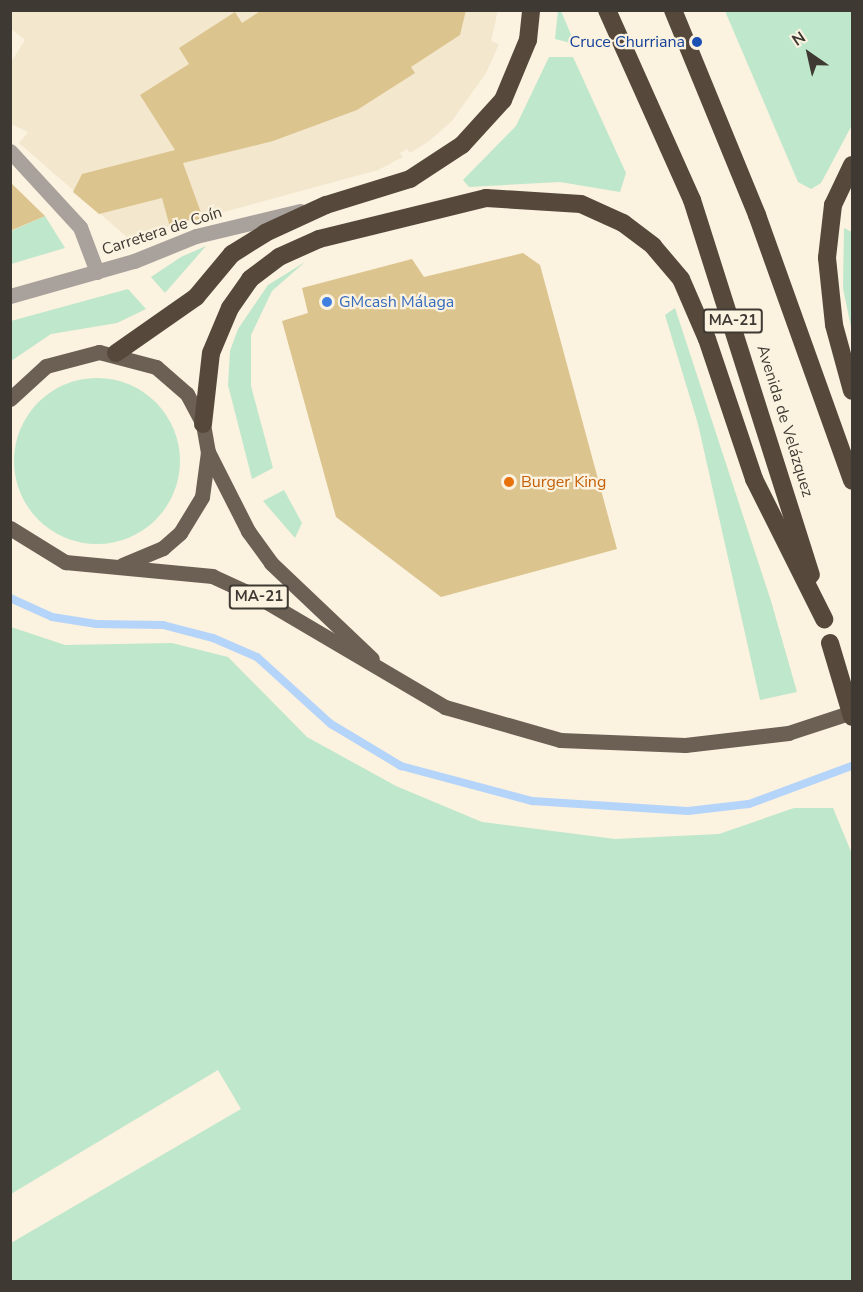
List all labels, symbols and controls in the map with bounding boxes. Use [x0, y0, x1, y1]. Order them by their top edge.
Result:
north arrow [779, 24, 839, 84]
text: N [788, 27, 810, 52]
place label: Cruce Churriana [570, 32, 685, 52]
marker: Cruce Churriana [690, 35, 704, 49]
street label: Carretera de Coín [100, 203, 224, 259]
place label: GMcash Málaga [339, 292, 454, 312]
marker: GMcash Málaga [320, 295, 334, 309]
road number: MA-21 [702, 309, 764, 333]
street label: Avenida de Velázquez [753, 343, 817, 499]
place label: Burger King [521, 472, 606, 492]
marker: Burger King [502, 475, 516, 489]
road number: MA-21 [228, 585, 290, 609]

